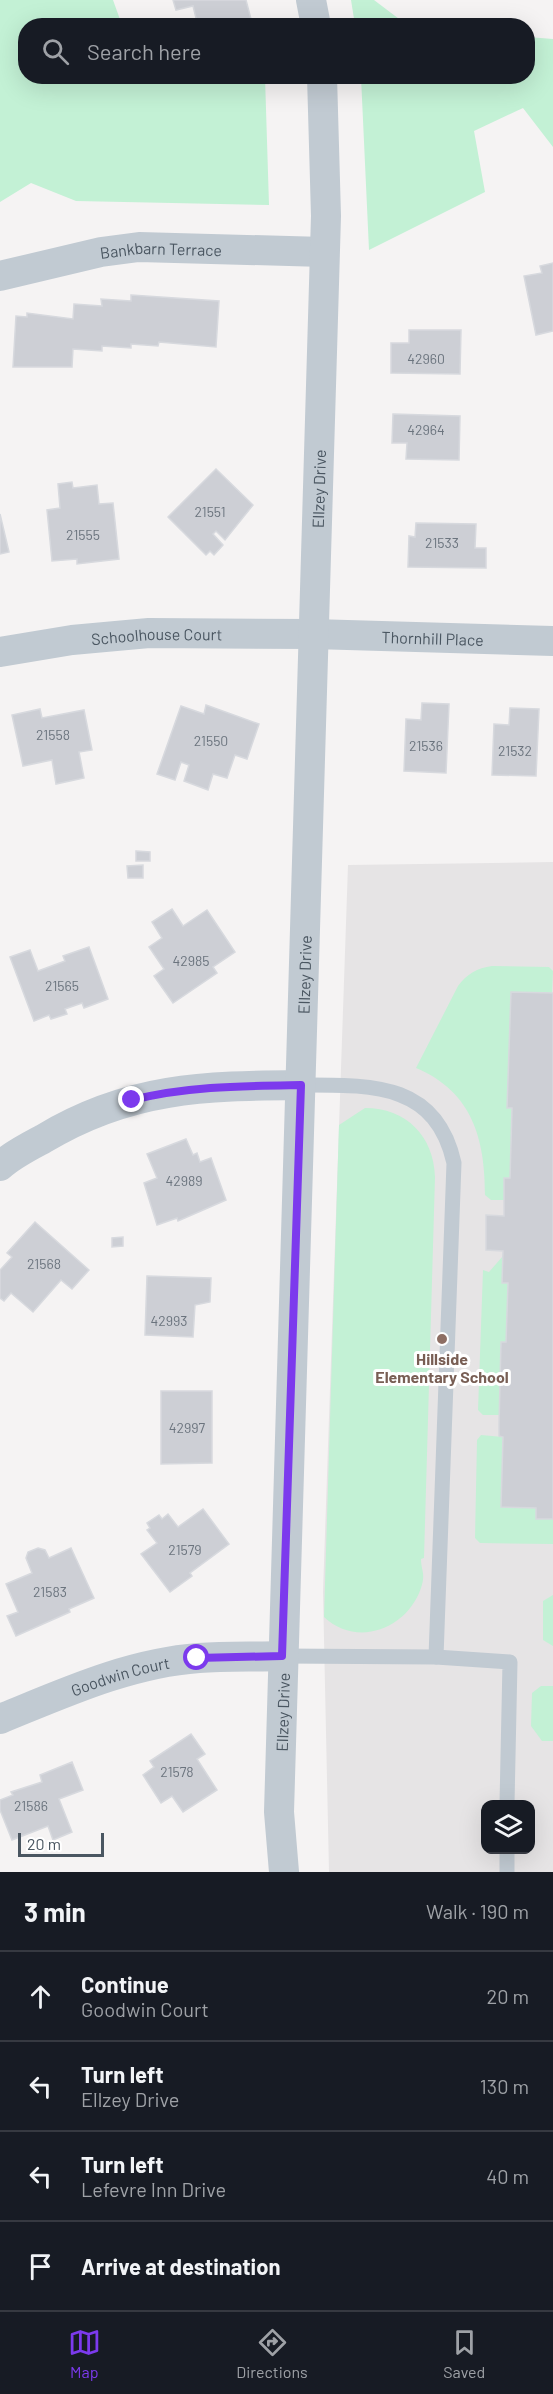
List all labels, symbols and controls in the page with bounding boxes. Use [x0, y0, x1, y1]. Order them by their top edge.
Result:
search box [18, 18, 535, 84]
icon: search [39, 35, 72, 68]
text: Search here [87, 38, 201, 64]
street label: Bankbarn Terrace [99, 237, 222, 262]
house number: 42960 [407, 350, 445, 367]
house number: 42964 [407, 421, 445, 438]
street label: Ellzey Drive [307, 449, 329, 528]
house number: 21551 [194, 503, 226, 520]
house number: 21555 [66, 526, 100, 543]
house number: 21533 [425, 534, 459, 551]
street label: Schoolhouse Court [90, 623, 223, 648]
street label: Thornhill Place [381, 627, 484, 648]
house number: 21558 [36, 726, 70, 743]
house number: 21550 [194, 732, 228, 749]
house number: 21536 [409, 737, 443, 754]
house number: 21532 [498, 742, 532, 759]
street label: Ellzey Drive [293, 935, 314, 1014]
house number: 42985 [172, 952, 210, 969]
house number: 21565 [45, 977, 79, 994]
route end [118, 1086, 144, 1112]
house number: 42989 [165, 1172, 203, 1189]
house number: 21568 [27, 1255, 61, 1272]
house number: 42993 [150, 1312, 188, 1329]
marker: Hillside Elementary School [435, 1332, 449, 1346]
place label: Hillside Elementary School [375, 1349, 509, 1386]
house number: 42997 [169, 1419, 206, 1436]
house number: 21579 [168, 1541, 202, 1558]
house number: 21583 [33, 1583, 67, 1600]
route start [183, 1644, 209, 1670]
street label: Goodwin Court [68, 1652, 171, 1699]
street label: Ellzey Drive [271, 1673, 293, 1752]
house number: 21578 [160, 1763, 194, 1780]
house number: 21586 [14, 1797, 48, 1814]
map controls [481, 1800, 535, 1854]
button: layers [481, 1800, 535, 1854]
scale bar [18, 1830, 104, 1858]
text: 20 m [27, 1834, 61, 1853]
text: 3 min [24, 1896, 86, 1927]
text: Walk · 190 m [426, 1899, 529, 1923]
text: Continue [81, 1971, 169, 1997]
icon: ahead [24, 1980, 57, 2013]
text: 20 m [486, 1984, 529, 2008]
text: Goodwin Court [81, 1997, 209, 2021]
text: Turn left [81, 2061, 164, 2087]
icon: left [24, 2070, 57, 2103]
text: 130 m [480, 2074, 529, 2098]
text: Ellzey Drive [81, 2087, 179, 2111]
text: Turn left [81, 2151, 164, 2177]
icon: left [24, 2160, 57, 2193]
text: 40 m [486, 2164, 529, 2188]
text: Lefevre Inn Drive [81, 2177, 226, 2201]
icon: arrive [24, 2250, 57, 2283]
text: Arrive at destination [81, 2253, 280, 2279]
tab: Map [68, 2326, 101, 2381]
tab: Directions [236, 2326, 308, 2381]
tab: Saved [443, 2326, 485, 2381]

